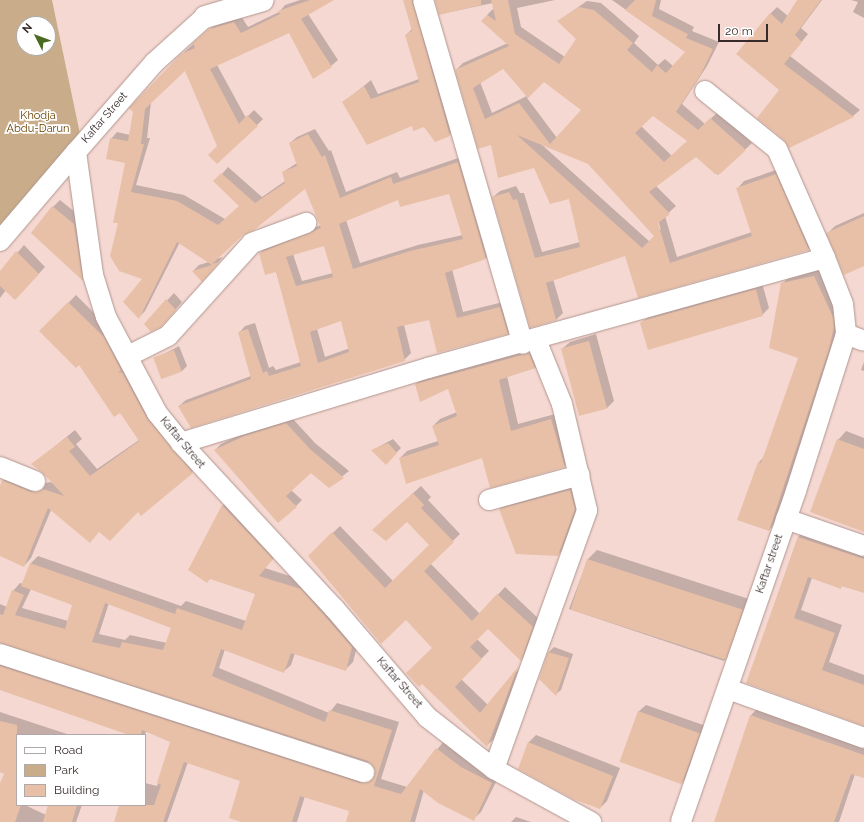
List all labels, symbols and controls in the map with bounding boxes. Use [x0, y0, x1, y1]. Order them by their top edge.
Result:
north arrow [16, 16, 56, 56]
scale bar [720, 16, 770, 42]
text: N [20, 21, 35, 36]
text: 20 m [725, 24, 753, 38]
street label: Kaftar Street [79, 90, 131, 146]
park label: Khodja Abdu-Darun [7, 110, 69, 136]
street label: Kaftar Street [157, 414, 207, 472]
street label: Kaftar street [754, 532, 786, 596]
street label: Kaftar Street [373, 655, 425, 711]
legend [16, 734, 146, 806]
text: Road [54, 743, 83, 757]
text: Park [54, 763, 79, 777]
text: Building [54, 783, 100, 797]

